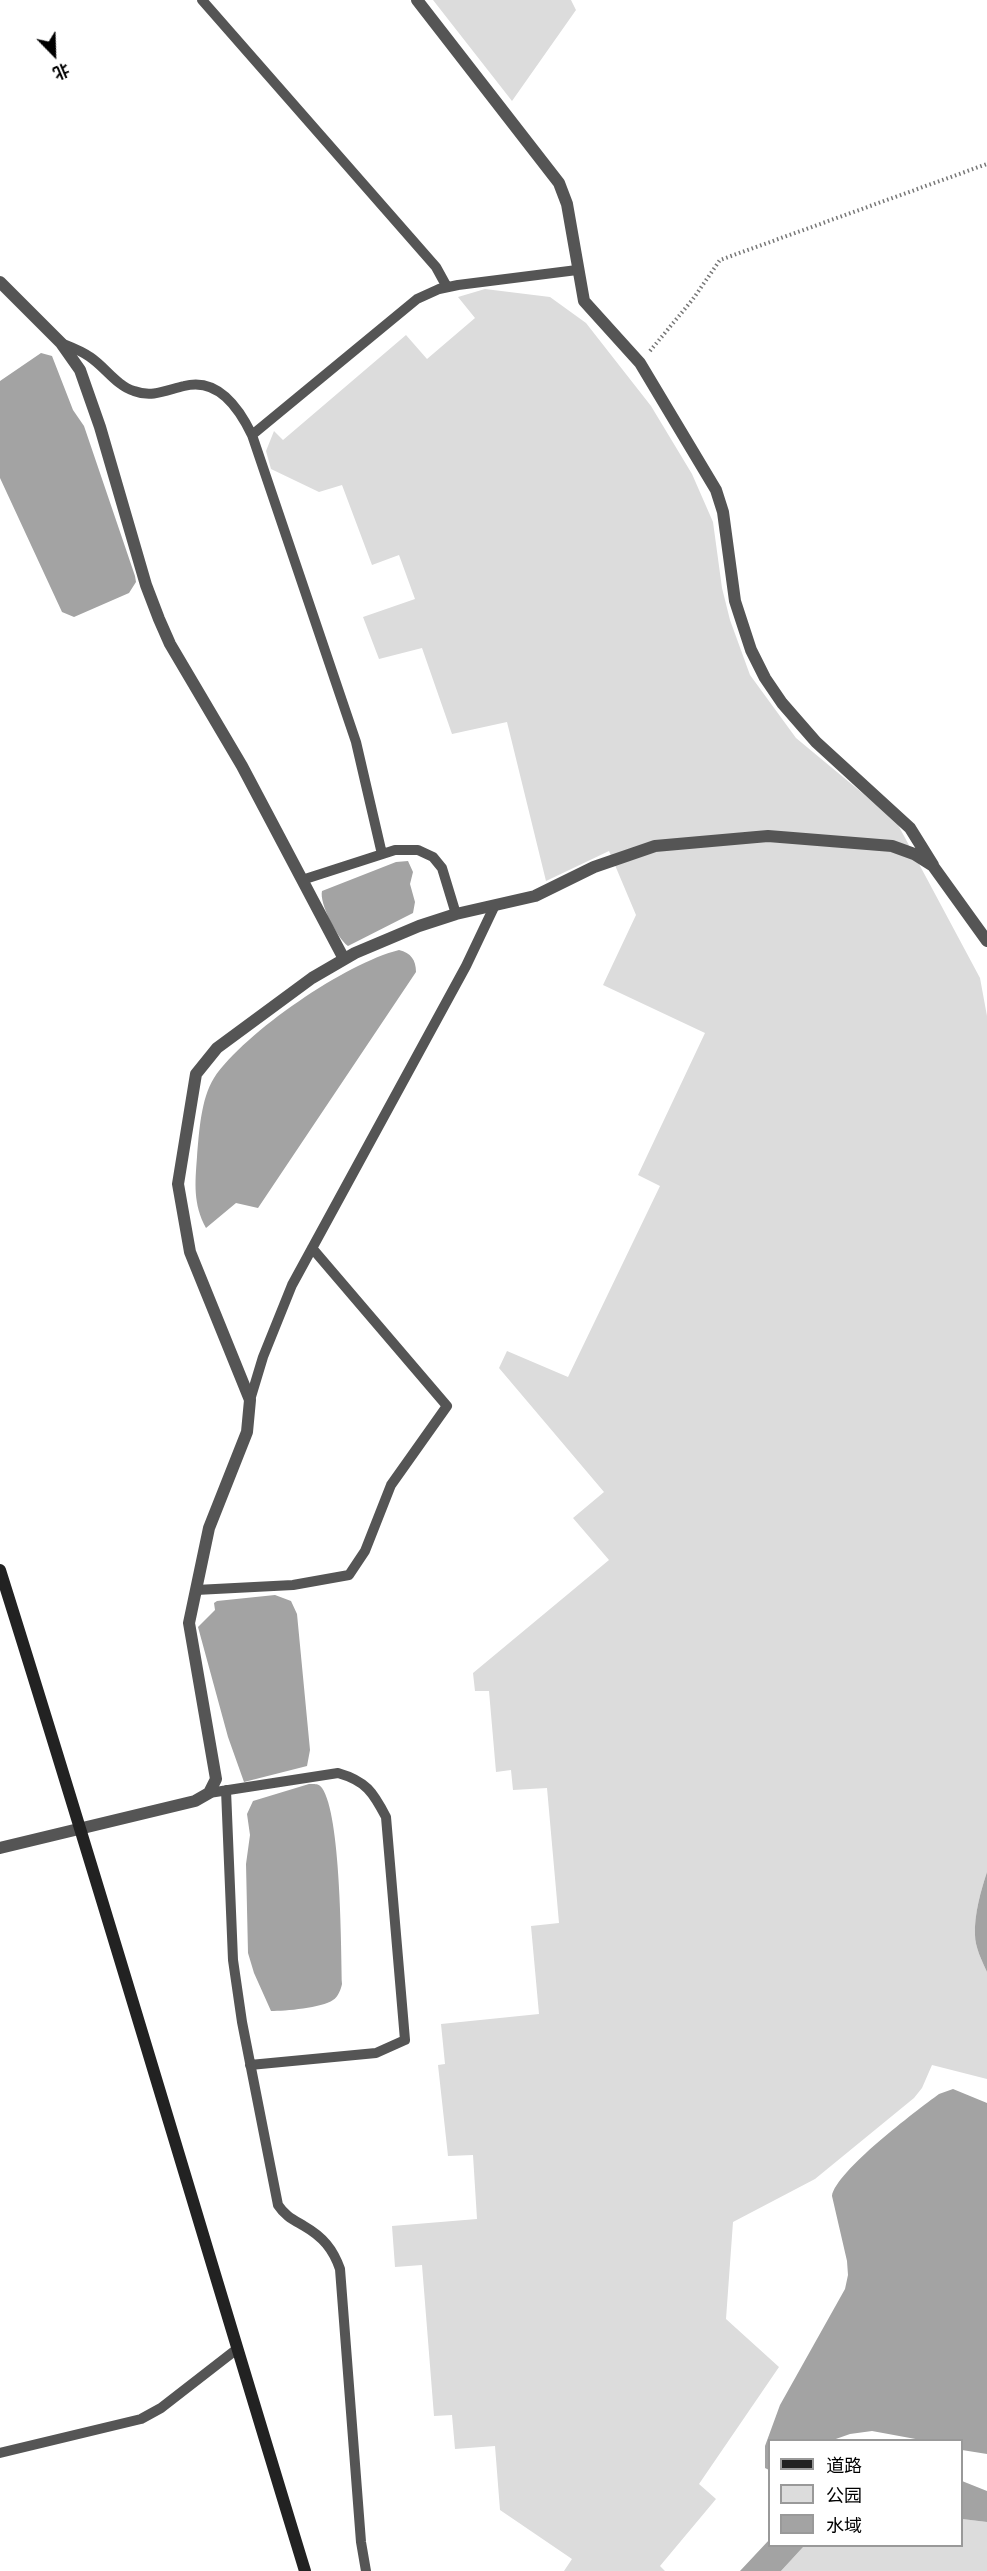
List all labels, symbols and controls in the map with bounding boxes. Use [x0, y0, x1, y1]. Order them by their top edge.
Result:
north arrow [24, 24, 84, 84]
text: 北 [51, 60, 72, 81]
legend [768, 2439, 963, 2547]
text: 道路 [826, 2458, 862, 2476]
text: 公园 [826, 2488, 862, 2506]
text: 水域 [826, 2518, 862, 2536]

